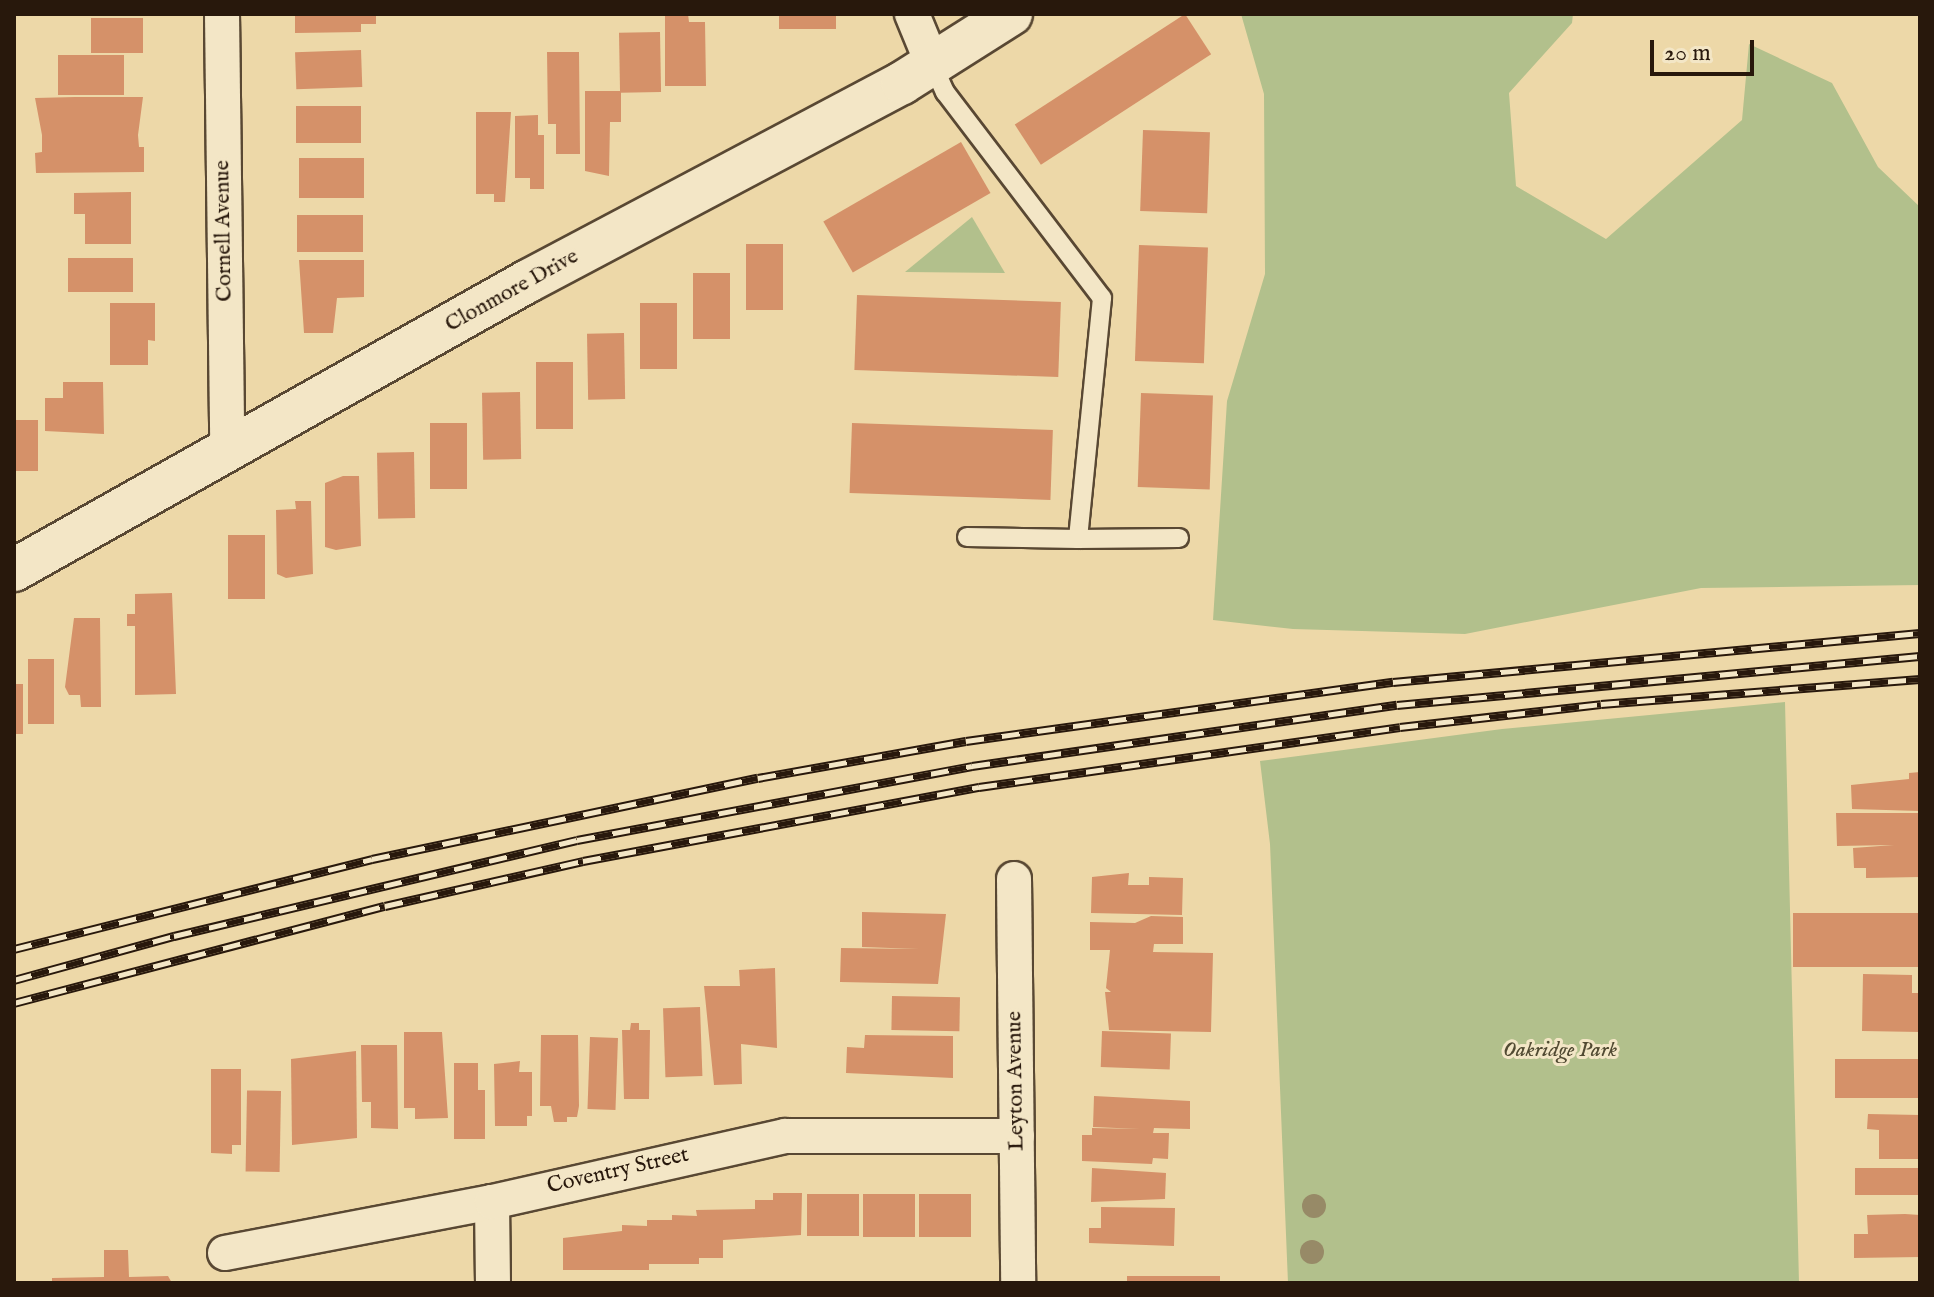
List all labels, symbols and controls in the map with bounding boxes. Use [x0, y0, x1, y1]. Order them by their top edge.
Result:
scale bar [1654, 24, 1758, 74]
text: 20 m [1664, 38, 1711, 69]
street label: Cornell Avenue [210, 160, 238, 302]
street label: Clonmore Drive [441, 244, 583, 338]
street label: Leyton Avenue [1002, 1011, 1030, 1151]
park label: Oakridge Park [1503, 1038, 1617, 1064]
street label: Coventry Street [545, 1142, 691, 1200]

